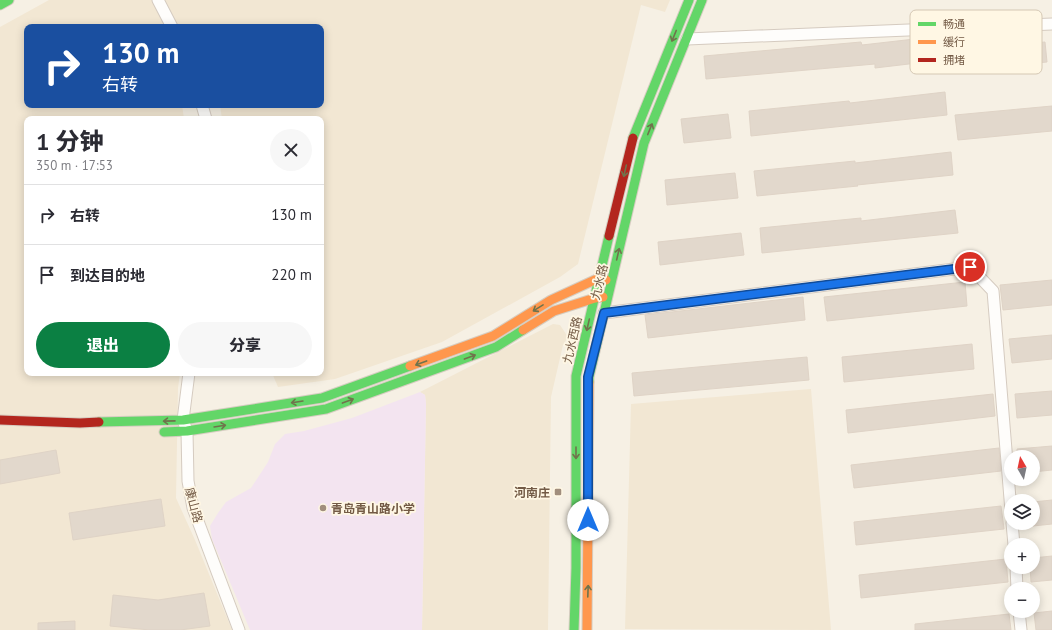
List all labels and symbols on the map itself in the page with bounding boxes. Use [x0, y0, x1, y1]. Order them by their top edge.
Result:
legend [910, 10, 1042, 74]
text: 畅通 [943, 17, 965, 31]
one-way arrow [670, 30, 677, 42]
text: 缓行 [943, 35, 965, 49]
text: 拥堵 [943, 53, 965, 67]
one-way arrow [647, 123, 655, 135]
one-way arrow [620, 164, 628, 177]
one-way arrow [614, 248, 622, 261]
pin [953, 250, 987, 284]
street label: 九水路 [587, 263, 611, 301]
one-way arrow [533, 304, 544, 312]
street label: 九水西路 [559, 315, 585, 365]
one-way arrow [584, 318, 591, 331]
one-way arrow [463, 352, 475, 360]
one-way arrow [415, 359, 427, 367]
one-way arrow [341, 397, 353, 405]
one-way arrow [291, 398, 304, 406]
one-way arrow [163, 417, 176, 424]
one-way arrow [214, 422, 227, 430]
one-way arrow [572, 446, 580, 459]
north arrow [1004, 450, 1040, 486]
place label: 河南庄 [514, 485, 550, 500]
street label: 康山路 [182, 486, 206, 524]
marker: 河南庄 [553, 487, 563, 497]
position arrow [567, 499, 609, 541]
place label: 青岛青山路小学 [331, 501, 415, 516]
marker: 青岛青山路小学 [318, 503, 328, 513]
one-way arrow [584, 585, 592, 598]

